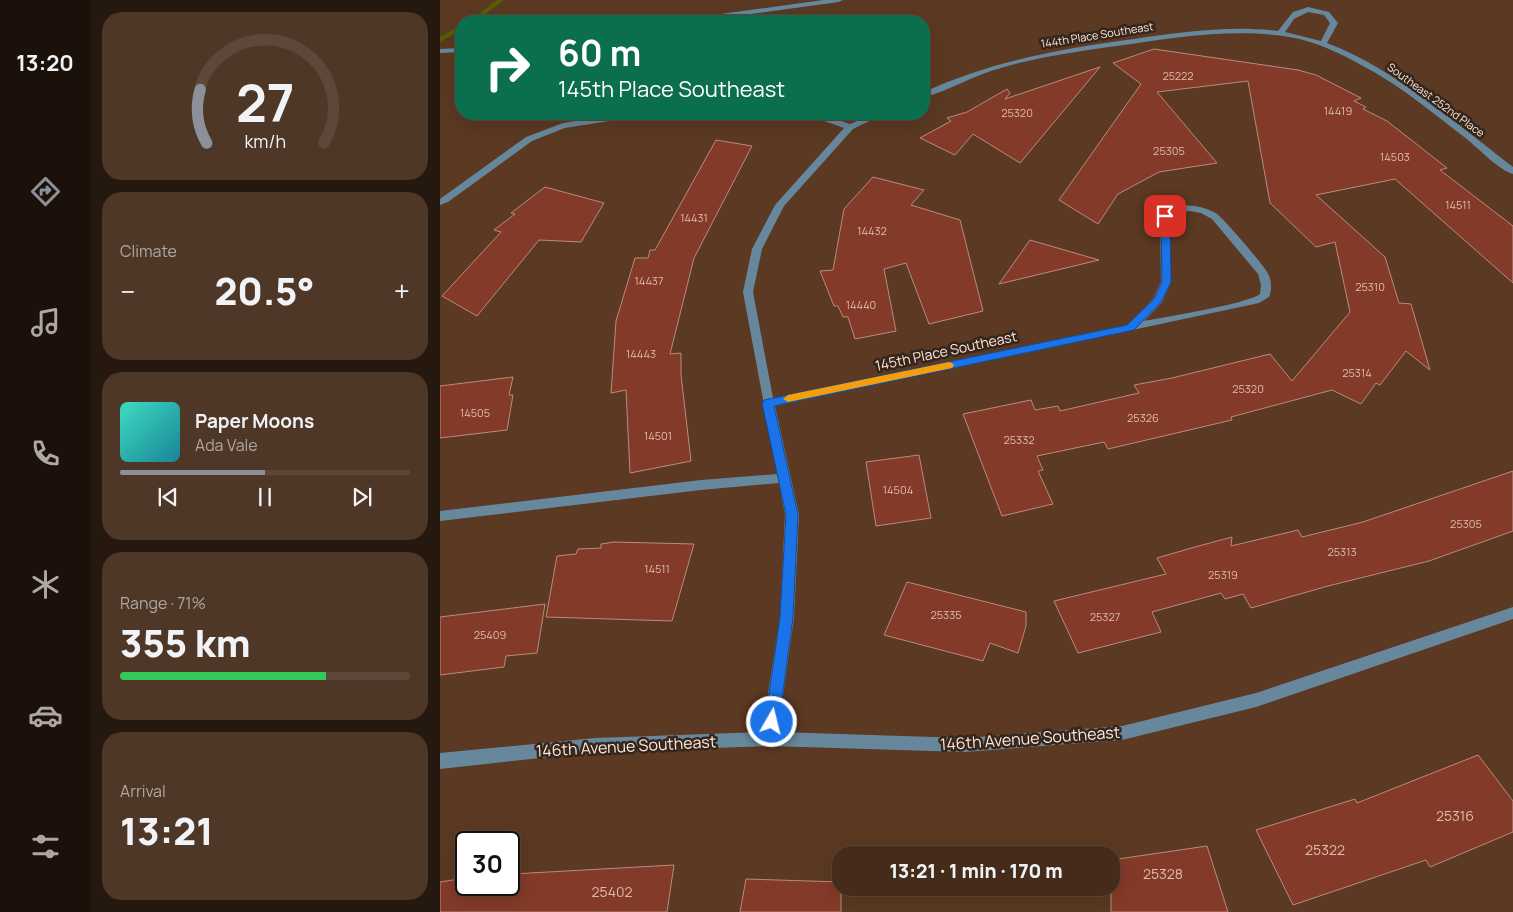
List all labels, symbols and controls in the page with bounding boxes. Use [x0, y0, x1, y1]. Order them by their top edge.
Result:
street label: 144th Place Southeast [1040, 18, 1154, 51]
text: 60 m [558, 29, 641, 77]
icon: right [475, 35, 540, 100]
text: 13:20 [16, 48, 74, 78]
street label: Southeast 252nd Place [1385, 59, 1489, 140]
text: 27 [236, 67, 294, 138]
house number: 25222 [1162, 68, 1194, 83]
text: 145th Place Southeast [558, 74, 785, 104]
house number: 14419 [1324, 103, 1352, 118]
house number: 25320 [1001, 105, 1033, 120]
text: km/h [244, 129, 286, 153]
house number: 25305 [1153, 143, 1185, 158]
house number: 14503 [1380, 149, 1410, 164]
icon: directions [28, 174, 63, 209]
pin [1144, 195, 1186, 237]
house number: 14511 [1445, 197, 1471, 212]
icon: arrive [1151, 202, 1179, 230]
house number: 14431 [680, 210, 708, 225]
house number: 14432 [857, 223, 887, 238]
text: Climate [120, 240, 177, 262]
text: 20.5° [214, 264, 315, 316]
text: − [120, 272, 135, 310]
text: + [394, 272, 410, 310]
house number: 14437 [635, 273, 663, 288]
house number: 25310 [1355, 279, 1385, 294]
house number: 14440 [846, 297, 876, 312]
icon: music [28, 305, 63, 340]
street label: 145th Place Southeast [873, 326, 1019, 375]
house number: 14443 [626, 346, 656, 361]
house number: 25314 [1342, 365, 1372, 380]
house number: 25320 [1232, 381, 1264, 396]
house number: 14505 [460, 405, 490, 420]
text: Paper Moons [195, 408, 314, 434]
house number: 25326 [1127, 410, 1159, 425]
house number: 14501 [644, 428, 672, 443]
house number: 25332 [1003, 432, 1035, 447]
text: Ada Vale [195, 434, 258, 456]
icon: phone [28, 436, 63, 471]
house number: 14504 [883, 482, 913, 497]
icon: previous [154, 483, 182, 511]
icon: pause [251, 483, 279, 511]
icon: next [348, 483, 376, 511]
house number: 25305 [1450, 516, 1482, 531]
house number: 25313 [1327, 544, 1357, 559]
house number: 14511 [644, 561, 670, 576]
icon: climate [28, 567, 63, 602]
house number: 25319 [1208, 567, 1238, 582]
text: Range · 71% [120, 592, 206, 614]
house number: 25335 [930, 607, 962, 622]
house number: 25327 [1090, 609, 1120, 624]
text: 355 km [120, 616, 251, 668]
house number: 25409 [474, 627, 506, 642]
position arrow [745, 695, 797, 747]
icon: car [28, 698, 63, 733]
street label: 146th Avenue Southeast [939, 721, 1121, 755]
street label: 146th Avenue Southeast [535, 730, 717, 762]
text: Arrival [120, 780, 166, 802]
text: 13:21 [120, 804, 213, 856]
house number: 25316 [1436, 806, 1474, 825]
icon: filters [28, 829, 63, 864]
speed limit sign: 30 [455, 831, 520, 896]
house number: 25322 [1305, 840, 1345, 859]
text: 13:21 · 1 min · 170 m [889, 858, 1063, 884]
house number: 25328 [1143, 864, 1183, 883]
house number: 25402 [592, 882, 632, 901]

